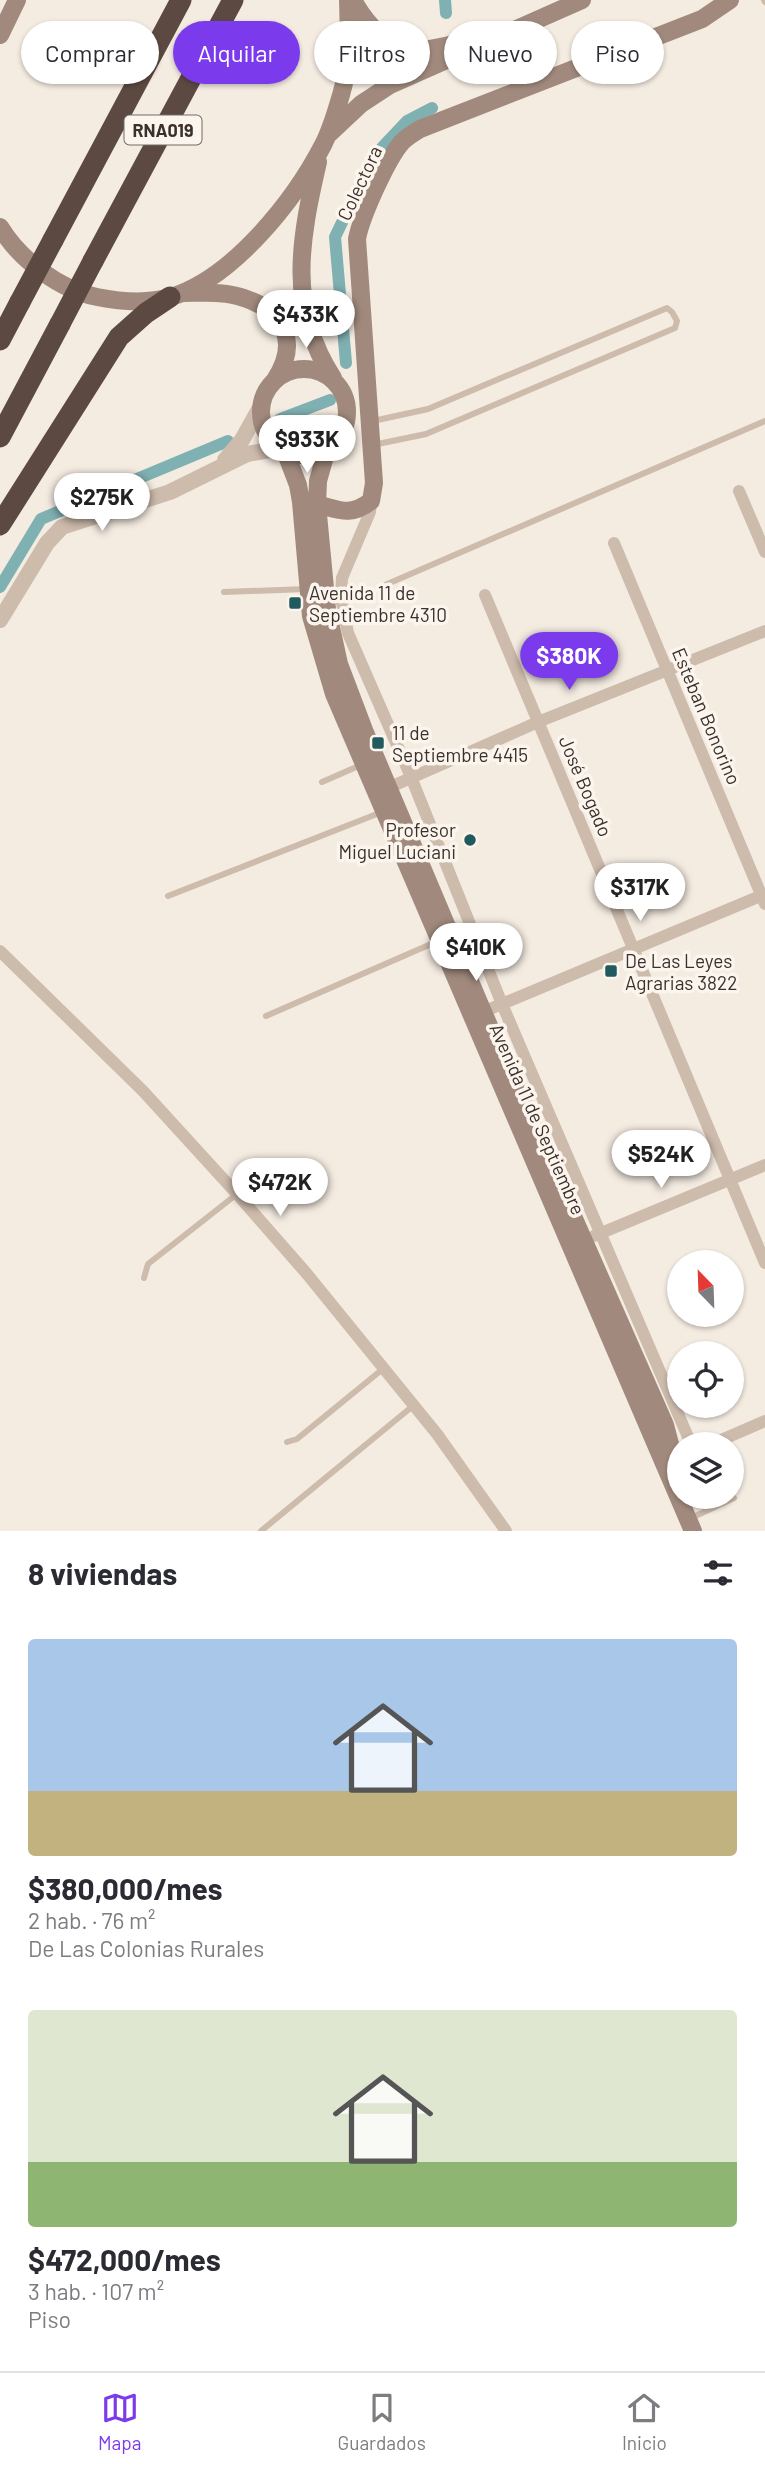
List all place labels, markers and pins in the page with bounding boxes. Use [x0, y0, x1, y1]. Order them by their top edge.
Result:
pin: $433K [257, 290, 355, 350]
pin: $933K [258, 416, 356, 475]
pin: $275K [53, 474, 151, 533]
place label: Avenida 11 de Septiembre 4310 [309, 581, 447, 626]
marker: Avenida 11 de Septiembre 4310 [287, 595, 303, 611]
pin: $380K [520, 632, 618, 692]
place label: 11 de Septiembre 4415 [392, 721, 528, 766]
marker: 11 de Septiembre 4415 [370, 735, 386, 751]
place label: Profesor Miguel Luciani [338, 818, 456, 863]
marker: Profesor Miguel Luciani [462, 832, 478, 848]
pin: $317K [591, 864, 689, 923]
pin: $410K [427, 923, 525, 983]
place label: De Las Leyes Agrarias 3822 [625, 949, 737, 994]
marker: De Las Leyes Agrarias 3822 [603, 963, 619, 979]
pin: $524K [612, 1130, 710, 1190]
pin: $472K [231, 1158, 329, 1218]

